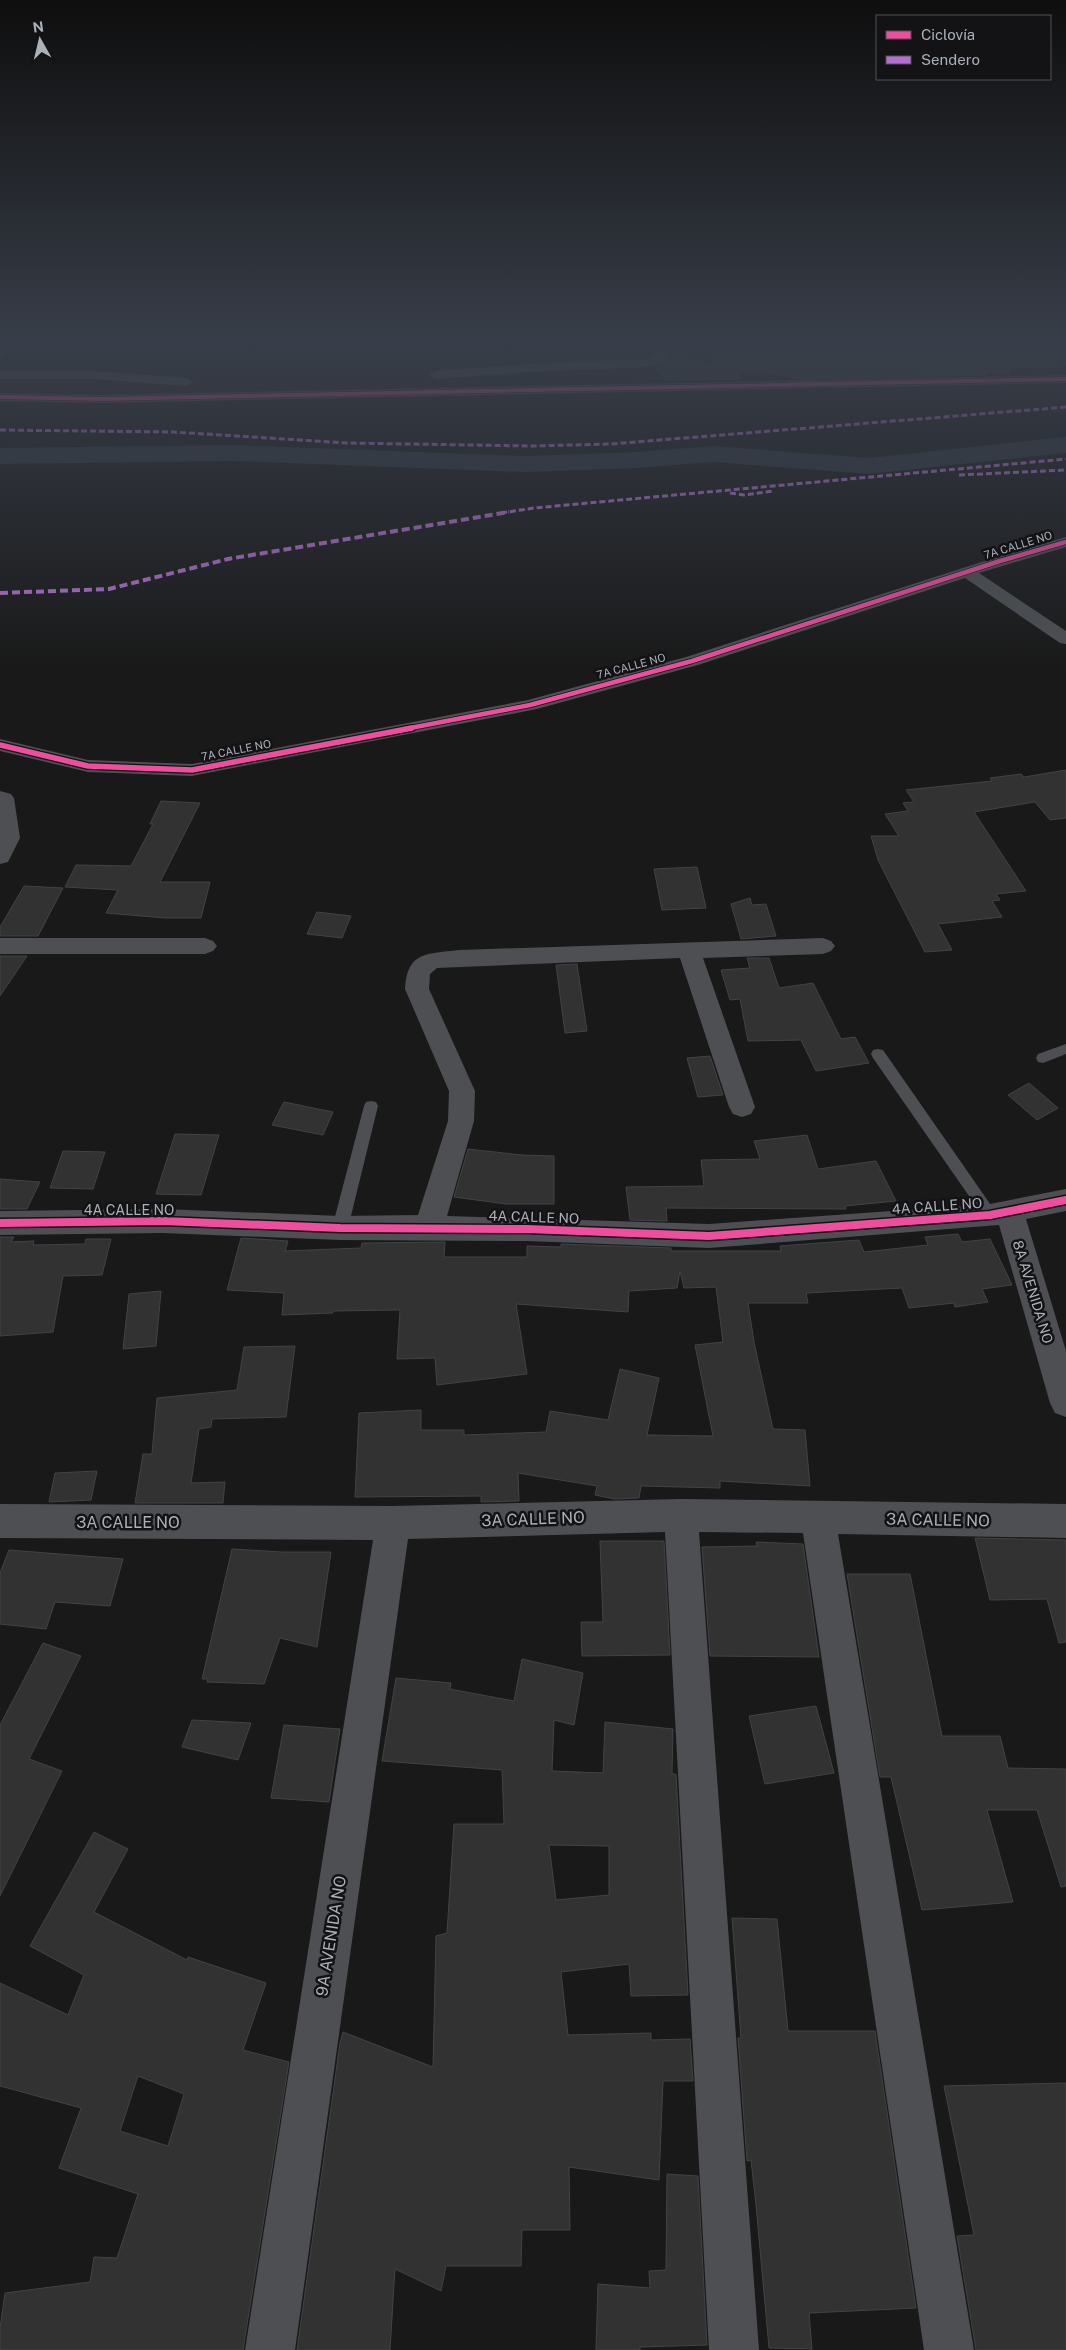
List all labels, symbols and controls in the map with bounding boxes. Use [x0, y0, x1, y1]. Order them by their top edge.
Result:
north arrow [15, 15, 65, 65]
legend [876, 15, 1051, 80]
text: N [32, 18, 45, 36]
text: Ciclovía [921, 26, 975, 43]
text: Sendero [921, 51, 980, 68]
street label: 7A CALLE NO [982, 529, 1054, 561]
street label: 7A CALLE NO [595, 651, 667, 681]
street label: 7A CALLE NO [200, 737, 272, 763]
street label: 4A CALLE NO [891, 1195, 983, 1217]
street label: 4A CALLE NO [84, 1202, 174, 1218]
street label: 4A CALLE NO [488, 1207, 580, 1227]
street label: 8A AVENIDA NO [1010, 1239, 1056, 1345]
street label: 3A CALLE NO [481, 1508, 585, 1530]
street label: 3A CALLE NO [886, 1510, 990, 1530]
street label: 3A CALLE NO [76, 1513, 180, 1532]
street label: 9A AVENIDA NO [312, 1874, 350, 1998]

